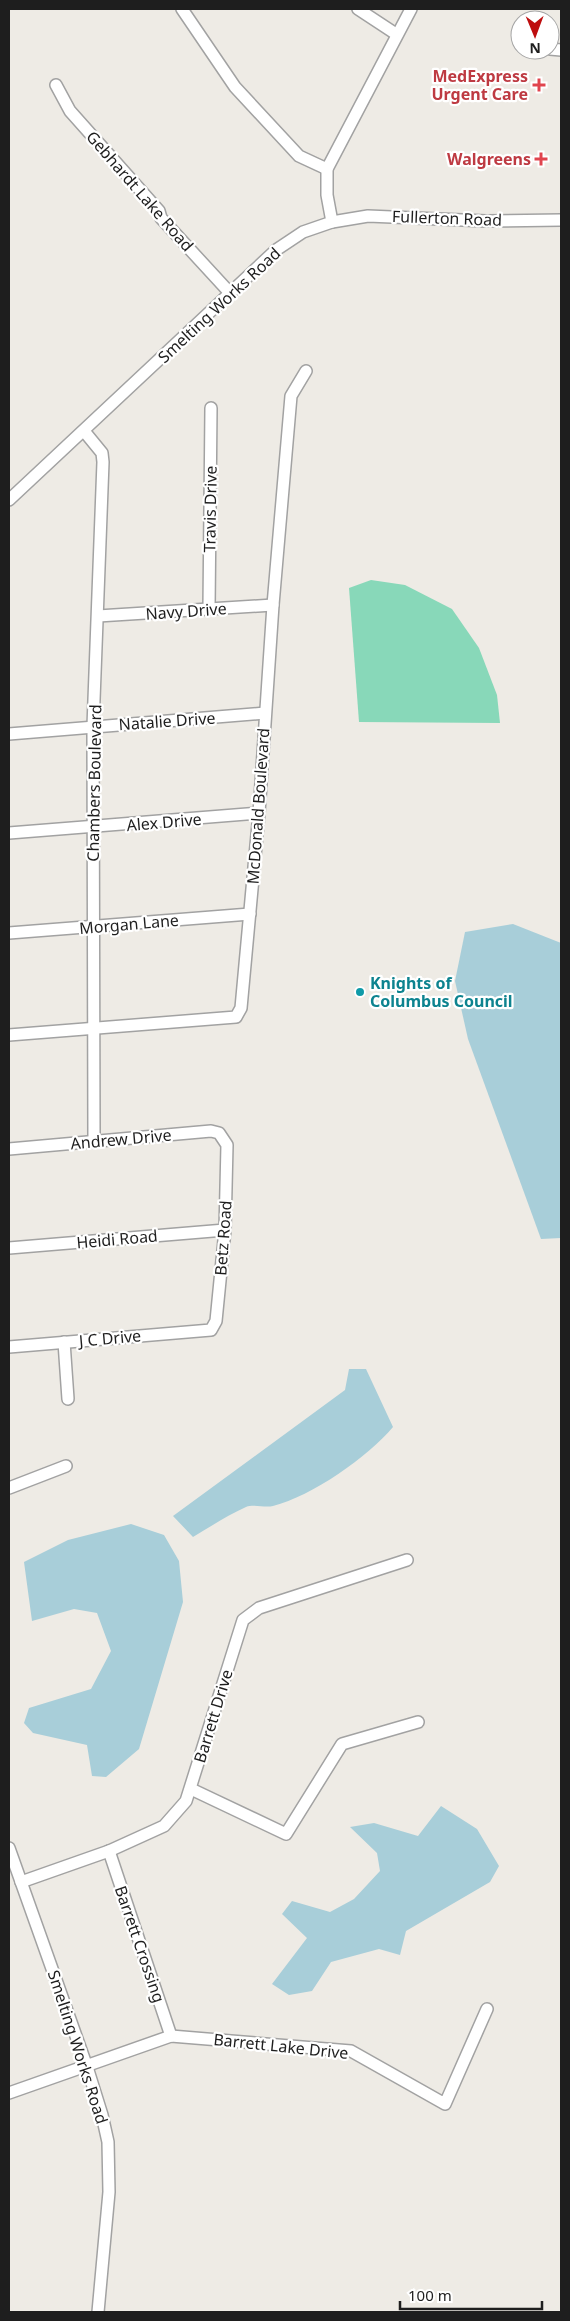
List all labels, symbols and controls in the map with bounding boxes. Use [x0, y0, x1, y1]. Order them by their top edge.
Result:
north arrow [510, 10, 560, 60]
text: N [529, 39, 541, 58]
place label: MedExpress Urgent Care [432, 65, 528, 105]
marker: MedExpress Urgent Care [532, 78, 546, 92]
street label: Gebhardt Lake Road [82, 126, 198, 256]
place label: Walgreens [447, 148, 531, 170]
marker: Walgreens [535, 153, 547, 165]
street label: Fullerton Road [392, 205, 502, 231]
street label: Smelting Works Road [153, 242, 285, 368]
street label: Travis Drive [198, 465, 222, 553]
street label: Navy Drive [145, 597, 227, 625]
street label: Chambers Boulevard [82, 704, 106, 862]
street label: Natalie Drive [118, 707, 216, 735]
street label: McDonald Boulevard [242, 727, 274, 885]
street label: Alex Drive [126, 808, 202, 836]
street label: Morgan Lane [78, 909, 180, 939]
place label: Knights of Columbus Council [370, 972, 513, 1012]
marker: Knights of Columbus Council [354, 986, 366, 998]
street label: Andrew Drive [70, 1124, 172, 1154]
street label: Betz Road [209, 1200, 237, 1276]
street label: Heidi Road [75, 1224, 159, 1254]
street label: J C Drive [76, 1324, 142, 1352]
street label: Barrett Drive [188, 1667, 238, 1765]
street label: Barrett Crossing [110, 1883, 170, 2005]
street label: Smelting Works Road [43, 1967, 113, 2127]
street label: Barrett Lake Drive [212, 2028, 350, 2064]
scale bar [400, 2278, 542, 2310]
text: 100 m [408, 2285, 452, 2305]

